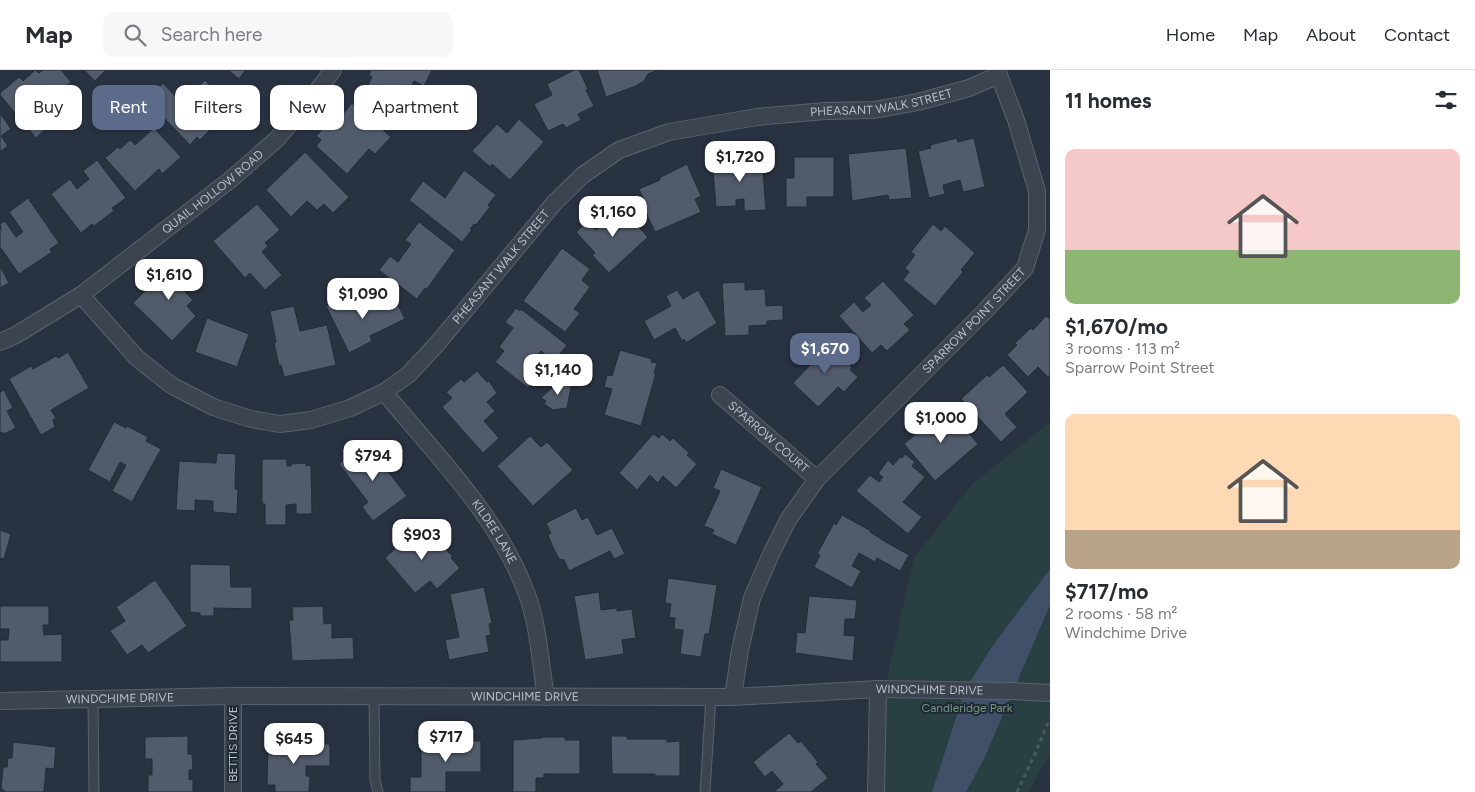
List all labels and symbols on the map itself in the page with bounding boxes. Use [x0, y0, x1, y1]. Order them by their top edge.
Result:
street label: PHEASANT WALK STREET [810, 86, 954, 119]
pin: $1,720 [699, 140, 781, 183]
street label: QUAIL HOLLOW ROAD [159, 147, 266, 237]
pin: $1,160 [572, 196, 654, 238]
street label: PHEASANT WALK STREET [450, 207, 553, 327]
pin: $1,610 [128, 258, 210, 301]
street label: SPARROW POINT STREET [920, 265, 1029, 376]
pin: $1,090 [322, 278, 404, 320]
pin: $1,670 [784, 332, 866, 375]
pin: $1,140 [517, 354, 599, 396]
street label: SPARROW COURT [725, 398, 812, 476]
pin: $1,000 [900, 402, 982, 444]
pin: $794 [343, 440, 403, 482]
street label: KILDEE LANE [469, 497, 519, 566]
pin: $903 [392, 518, 452, 561]
street label: WINDCHIME DRIVE [876, 682, 984, 698]
street label: WINDCHIME DRIVE [471, 689, 579, 704]
street label: WINDCHIME DRIVE [66, 690, 174, 707]
park label: Candleridge Park [922, 701, 1013, 715]
street label: BETTIS DRIVE [226, 706, 240, 782]
pin: $717 [416, 720, 476, 763]
pin: $645 [264, 722, 324, 765]

